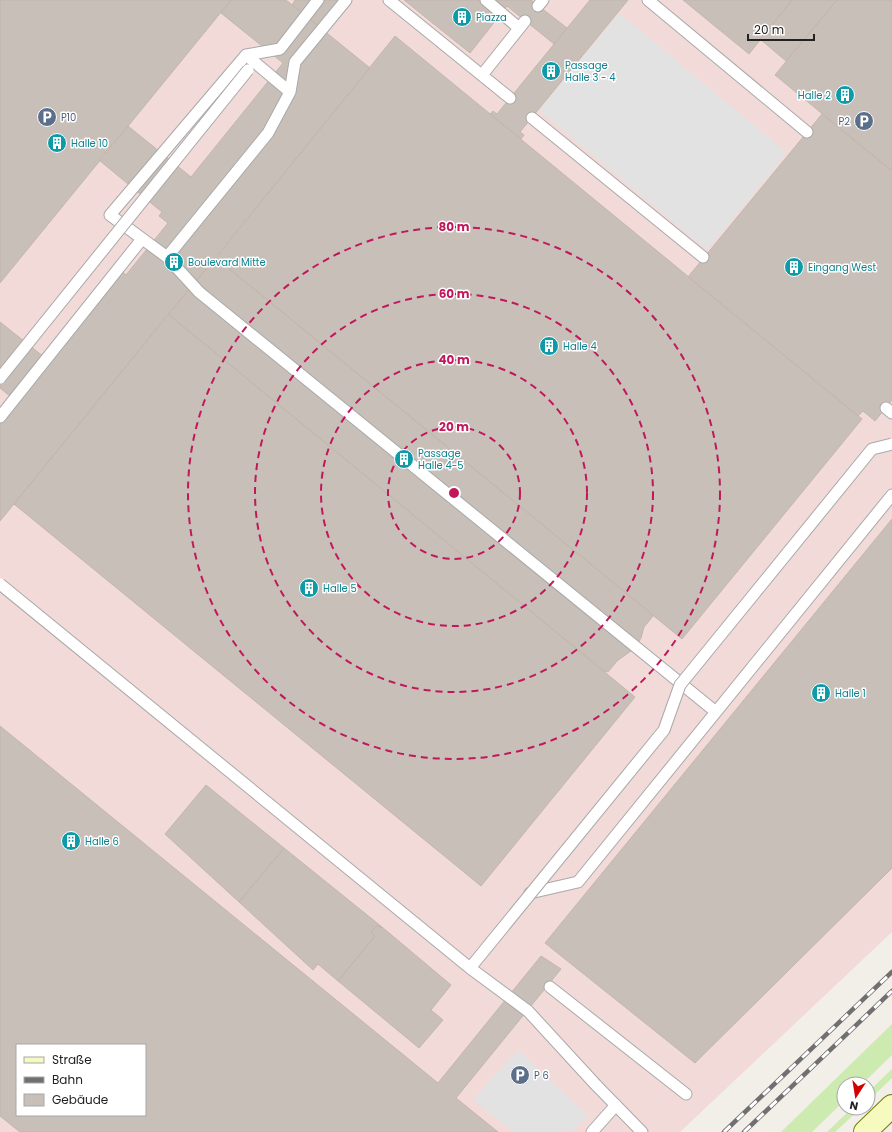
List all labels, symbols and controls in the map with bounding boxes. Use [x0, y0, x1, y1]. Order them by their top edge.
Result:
building icon: Piazza [451, 6, 473, 28]
place label: Piazza [476, 10, 507, 25]
scale bar [748, 16, 814, 42]
text: 20 m [754, 21, 784, 38]
place label: Passage Halle 3 - 4 [565, 58, 616, 85]
building icon: Passage Halle 3 - 4 [540, 60, 562, 82]
building icon: Halle 2 [834, 84, 856, 106]
place label: Halle 2 [798, 88, 831, 103]
parking icon: P10 [36, 106, 58, 128]
place label: P10 [61, 110, 76, 125]
parking icon: P2 [853, 110, 875, 132]
place label: P2 [838, 114, 850, 129]
building icon: Halle 10 [46, 132, 68, 154]
place label: Halle 10 [71, 136, 108, 151]
text: 80 m [439, 218, 470, 235]
building icon: Boulevard Mitte [163, 251, 185, 273]
place label: Boulevard Mitte [188, 255, 266, 270]
building icon: Eingang West [783, 256, 805, 278]
place label: Eingang West [808, 260, 877, 275]
text: 60 m [439, 285, 470, 302]
building icon: Halle 4 [538, 335, 560, 357]
place label: Halle 4 [563, 339, 597, 354]
text: 40 m [438, 351, 470, 368]
text: 20 m [439, 418, 469, 435]
place label: Passage Halle 4-5 [418, 446, 464, 473]
building icon: Passage Halle 4-5 [393, 448, 415, 470]
centre of rings [447, 486, 461, 500]
building icon: Halle 5 [298, 577, 320, 599]
place label: Halle 5 [323, 581, 357, 596]
building icon: Halle 1 [810, 682, 832, 704]
place label: Halle 1 [835, 686, 866, 701]
building icon: Halle 6 [60, 830, 82, 852]
place label: Halle 6 [85, 834, 119, 849]
legend [16, 1044, 146, 1116]
text: Straße [52, 1051, 92, 1068]
parking icon: P 6 [509, 1064, 531, 1086]
place label: P 6 [534, 1068, 549, 1083]
text: Bahn [52, 1071, 83, 1088]
north arrow [836, 1076, 876, 1116]
text: Gebäude [52, 1091, 108, 1108]
text: N [848, 1097, 860, 1114]

